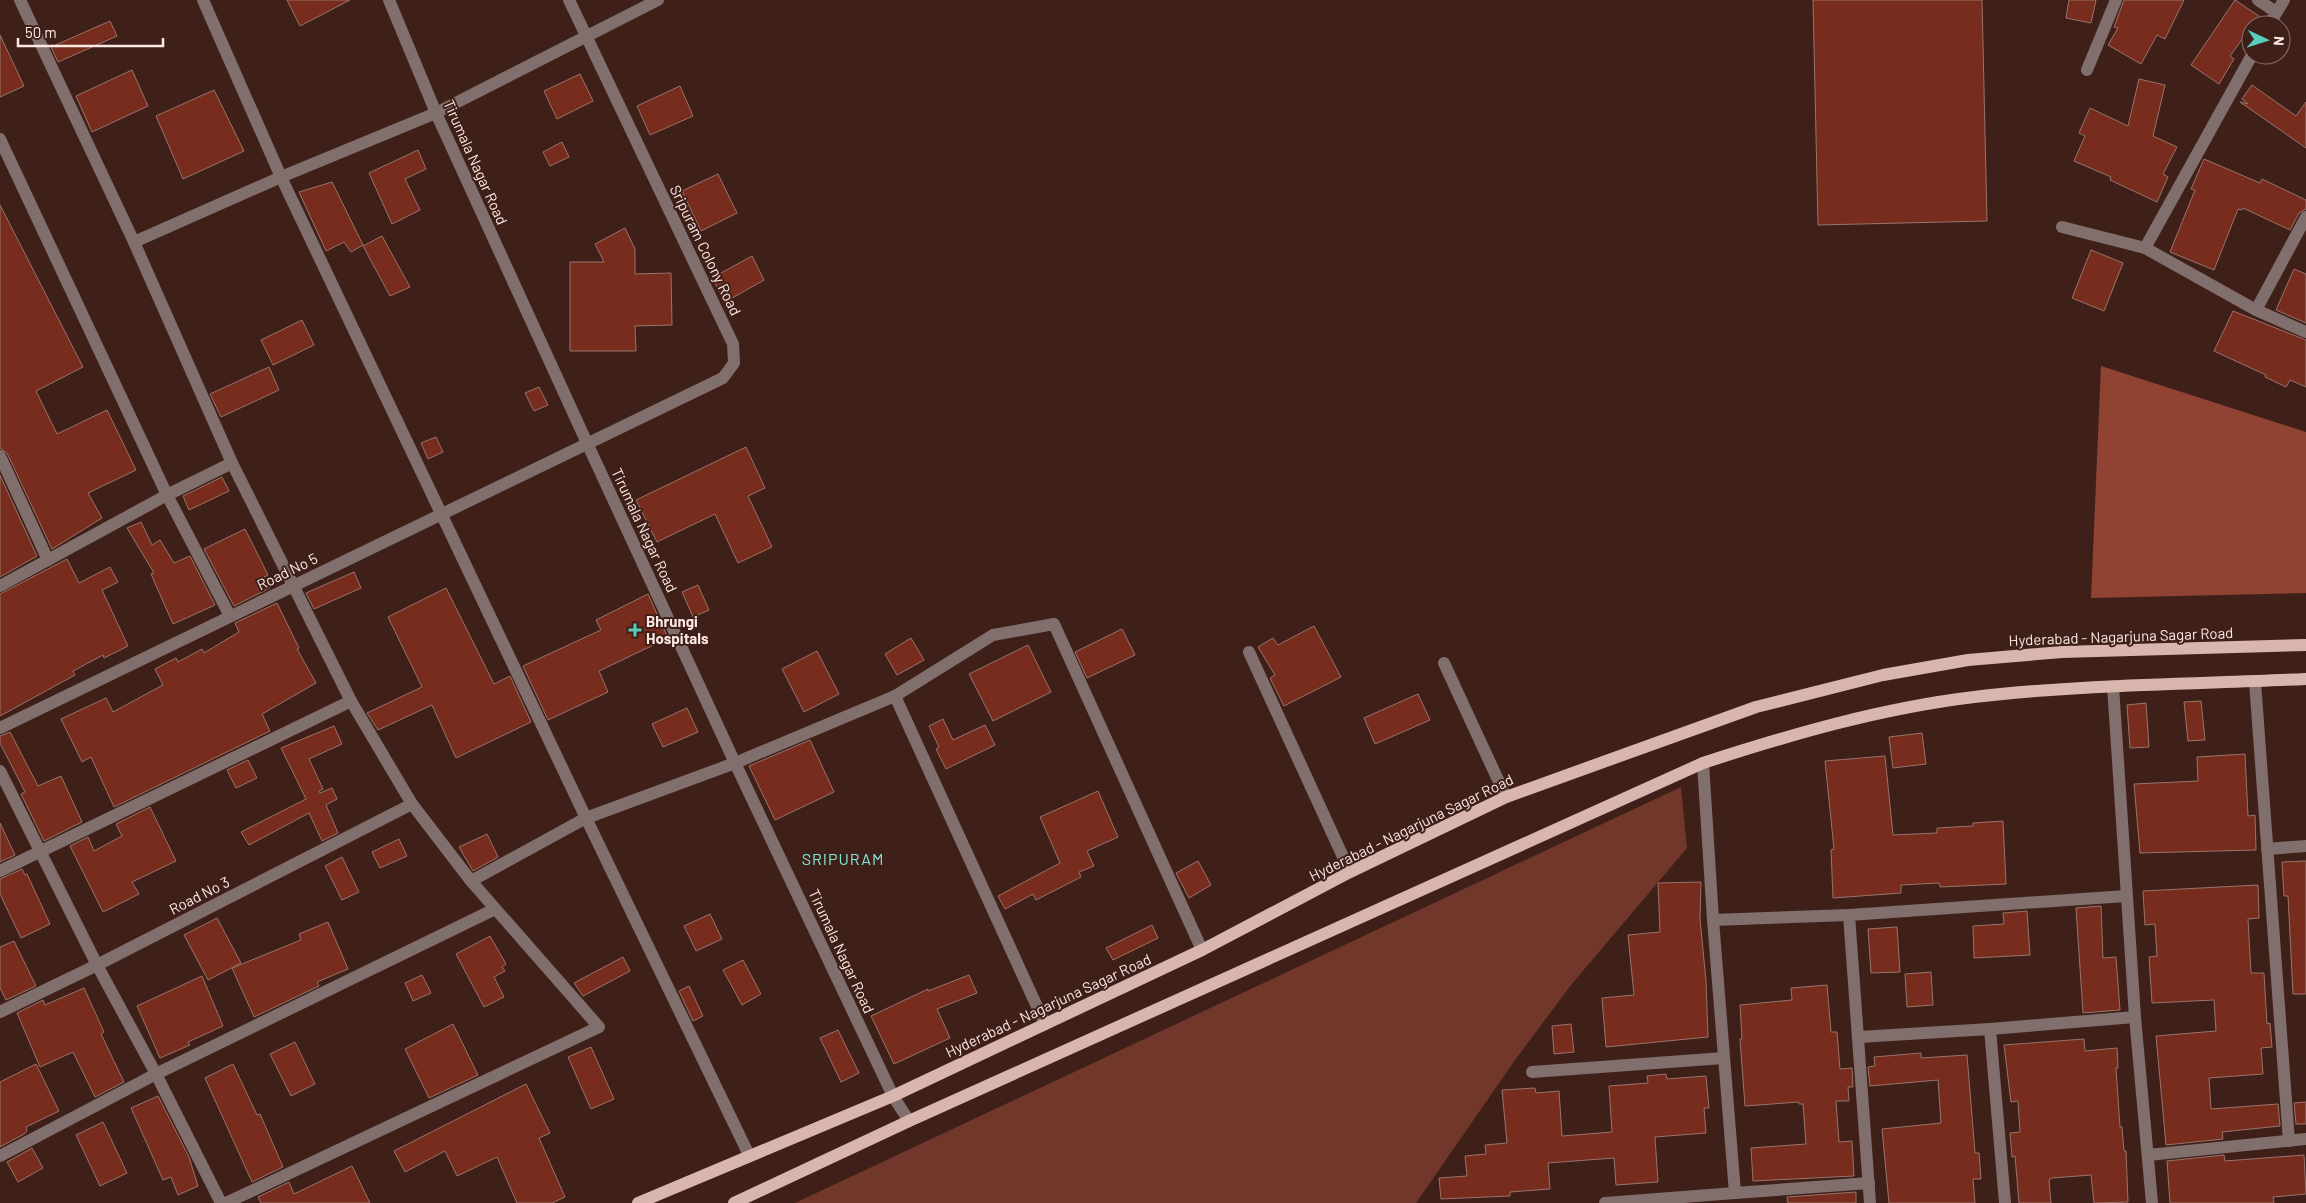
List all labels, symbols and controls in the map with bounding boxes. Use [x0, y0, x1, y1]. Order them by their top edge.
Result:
scale bar [18, 15, 162, 47]
north arrow [2241, 15, 2291, 65]
text: 50 m [25, 23, 57, 41]
text: N [2271, 36, 2288, 46]
street label: Tirumala Nagar Road [440, 97, 512, 227]
street label: Sripuram Colony Road [667, 182, 745, 318]
street label: Tirumala Nagar Road [608, 465, 682, 595]
street label: Road No 5 [254, 549, 320, 593]
place label: Bhrungi Hospitals [646, 612, 709, 647]
marker: Bhrungi Hospitals [628, 623, 642, 637]
street label: Hyderabad - Nagarjuna Sagar Road [2008, 623, 2234, 649]
street label: Hyderabad - Nagarjuna Sagar Road [1306, 770, 1516, 884]
district label: SRIPURAM [802, 849, 884, 868]
street label: Road No 3 [166, 872, 232, 918]
street label: Tirumala Nagar Road [805, 886, 879, 1016]
street label: Hyderabad - Nagarjuna Sagar Road [942, 949, 1154, 1061]

